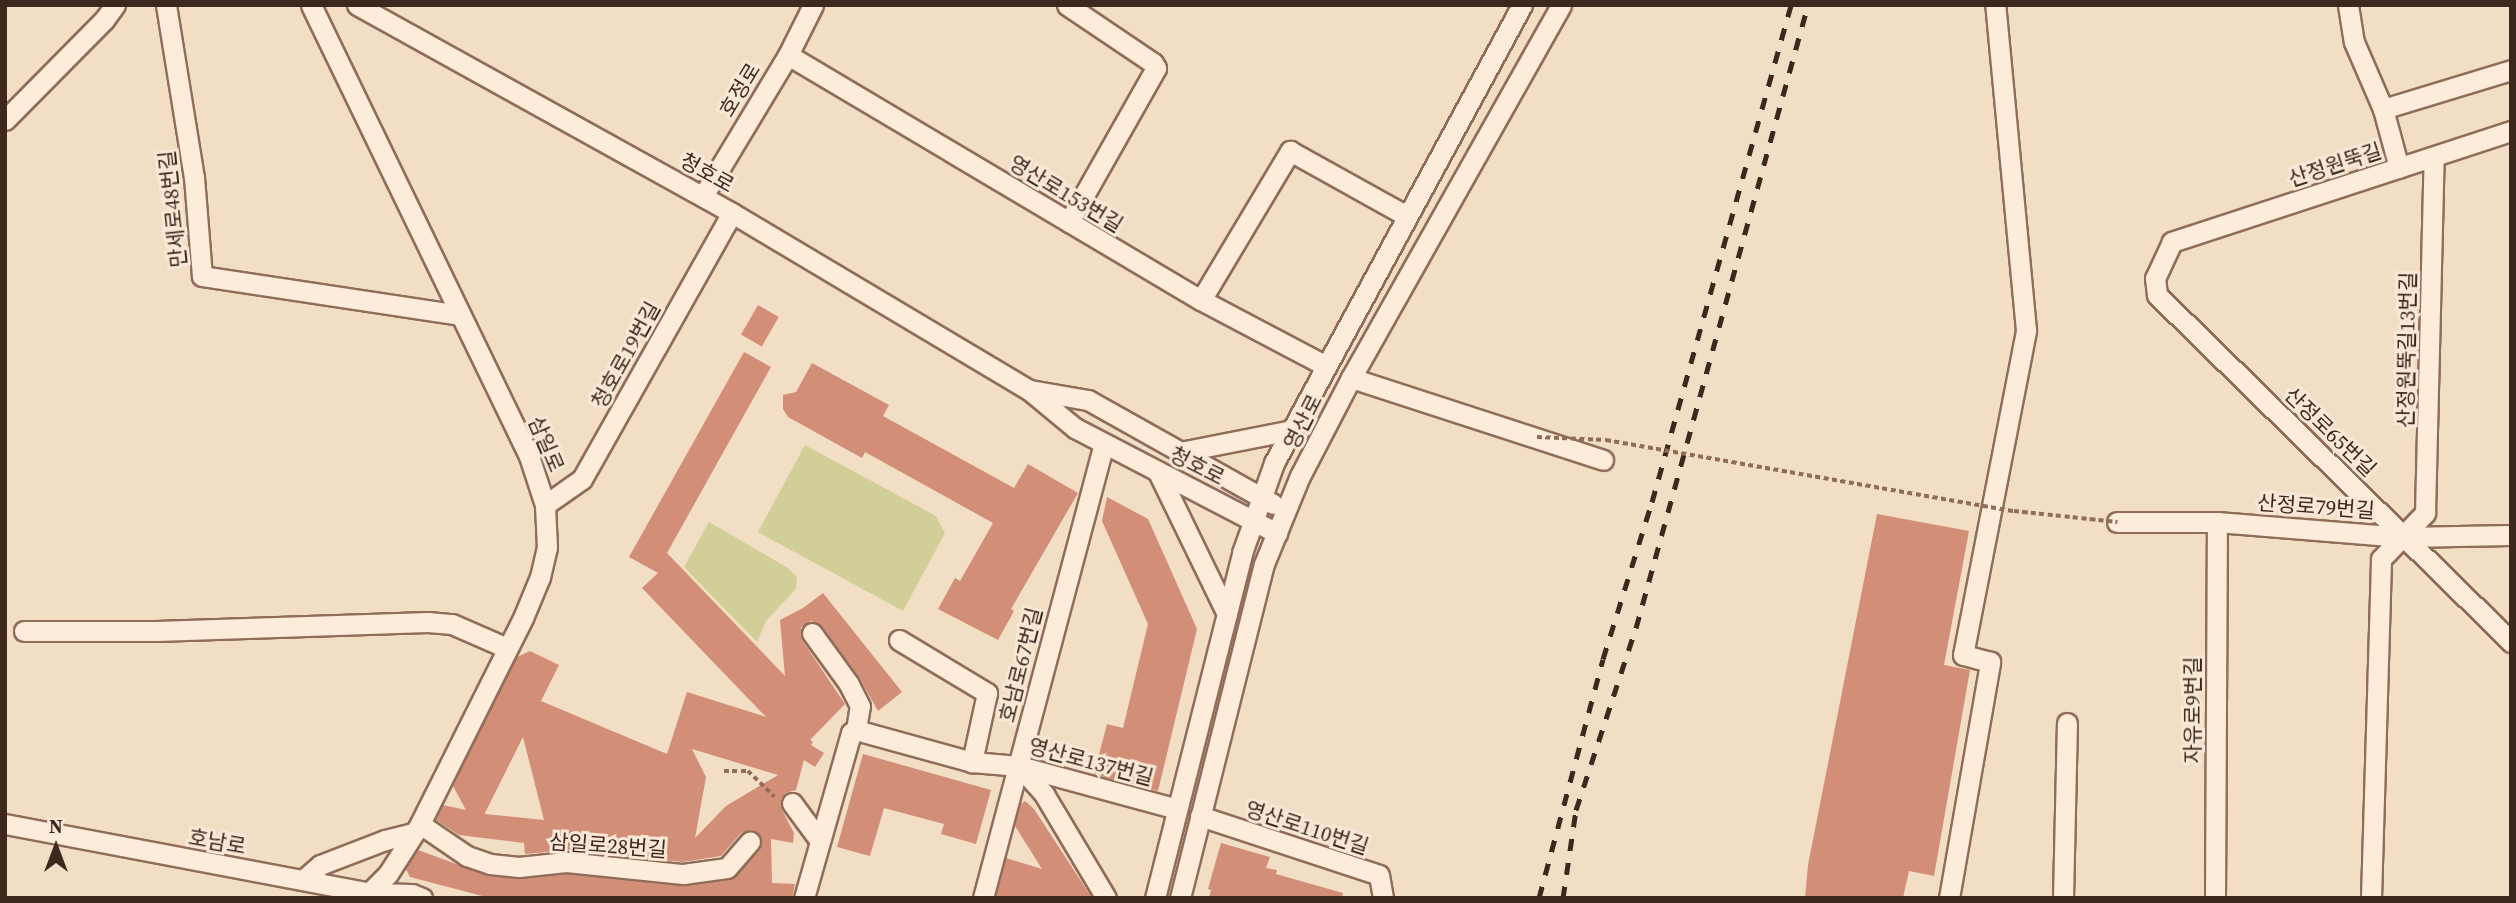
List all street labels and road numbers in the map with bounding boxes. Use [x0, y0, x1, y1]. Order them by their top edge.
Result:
street label: 호정로 [714, 59, 766, 121]
street label: 산정원뚝길 [2285, 138, 2385, 192]
street label: 청호로 [676, 148, 738, 198]
street label: 만세로48번길 [154, 149, 192, 269]
street label: 영산로153번길 [1005, 150, 1127, 238]
street label: 산정원뚝길13번길 [2393, 272, 2421, 428]
street label: 청호로19번길 [586, 297, 666, 413]
street label: 산정로65번길 [2279, 382, 2381, 482]
street label: 영산로 [1279, 390, 1327, 454]
street label: 삼일로 [523, 412, 569, 476]
street label: 청호로 [1165, 442, 1229, 490]
street label: 산정로79번길 [2256, 490, 2376, 524]
street label: 호남로67번길 [995, 605, 1047, 725]
street label: 자유로9번길 [2180, 656, 2206, 764]
street label: 영산로137번길 [1026, 733, 1156, 791]
street label: 영산로110번길 [1242, 796, 1372, 860]
street label: 호남로 [186, 825, 248, 859]
street label: 삼일로28번길 [548, 829, 668, 863]

